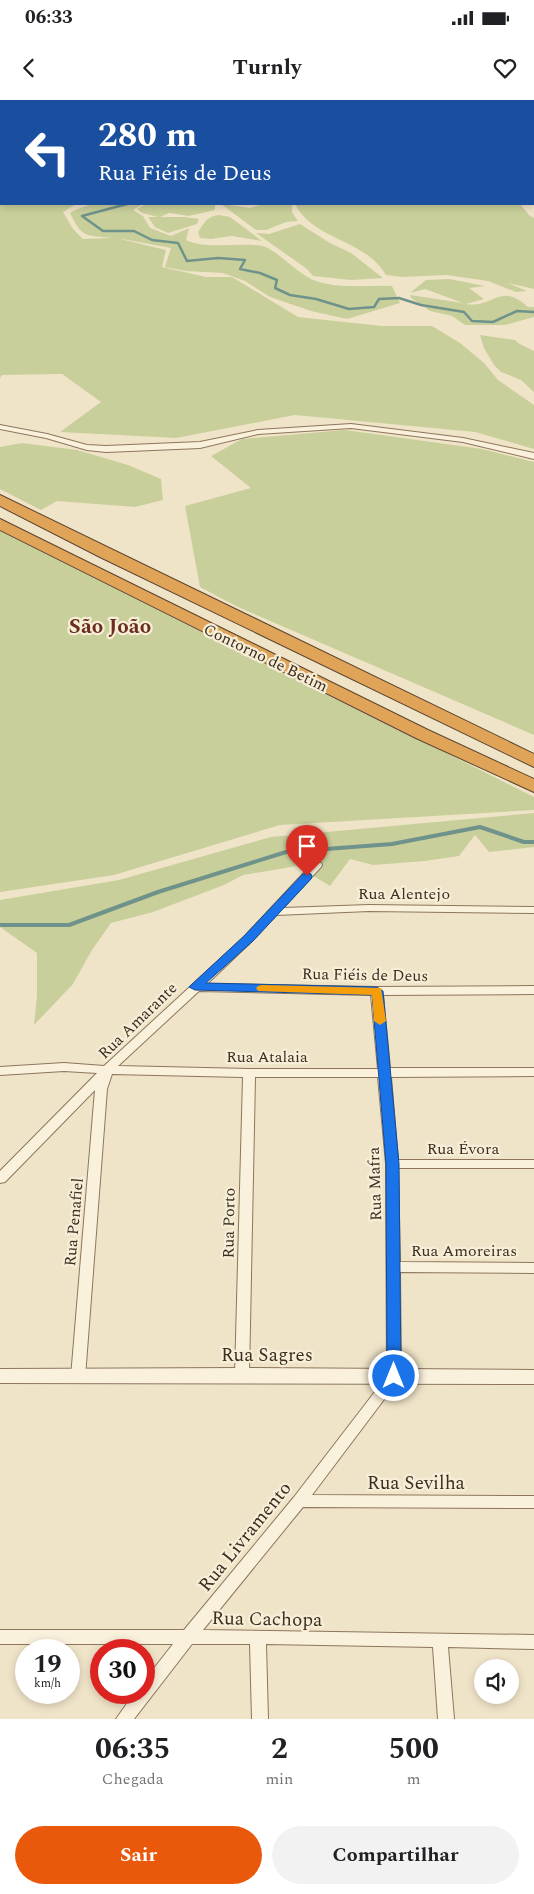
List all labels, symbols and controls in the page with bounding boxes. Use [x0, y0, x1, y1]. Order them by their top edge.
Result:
text: 06:33 [25, 3, 73, 32]
text: Turnly [233, 51, 301, 84]
icon: back [15, 54, 43, 82]
icon: heart [491, 54, 519, 82]
text: 280 m [98, 109, 197, 162]
icon: left [15, 120, 80, 185]
text: Rua Fiéis de Deus [98, 157, 272, 190]
district label: São João [69, 611, 151, 643]
street label: Contorno de Betim [199, 617, 332, 699]
pin [286, 825, 328, 876]
icon: arrive [293, 832, 321, 860]
street label: Rua Alentejo [358, 882, 450, 906]
street label: Rua Fiéis de Deus [302, 962, 428, 988]
street label: Rua Amarante [93, 977, 183, 1065]
street label: Rua Atalaia [226, 1045, 308, 1069]
street label: Rua Évora [427, 1137, 499, 1161]
street label: Rua Mafra [362, 1146, 388, 1221]
street label: Rua Penafiel [58, 1177, 90, 1267]
street label: Rua Porto [216, 1188, 242, 1259]
street label: Rua Amoreiras [411, 1239, 517, 1263]
street label: Rua Sagres [221, 1341, 313, 1370]
position arrow [367, 1349, 419, 1401]
street label: Rua Sevilha [367, 1469, 466, 1498]
street label: Rua Livramento [191, 1475, 299, 1599]
street label: Rua Cachopa [211, 1604, 323, 1635]
speed limit sign: 30 [90, 1639, 155, 1704]
text: 19 [33, 1646, 62, 1684]
map controls [474, 1659, 519, 1704]
button: sound [474, 1659, 519, 1704]
text: km/h [34, 1674, 61, 1693]
text: 06:35 [95, 1726, 170, 1772]
text: 2 [271, 1726, 288, 1772]
text: 500 [388, 1726, 439, 1772]
text: Chegada [102, 1767, 164, 1791]
text: min [265, 1767, 293, 1791]
text: m [407, 1767, 421, 1791]
button: Sair [15, 1826, 262, 1884]
button: Compartilhar [272, 1826, 519, 1884]

